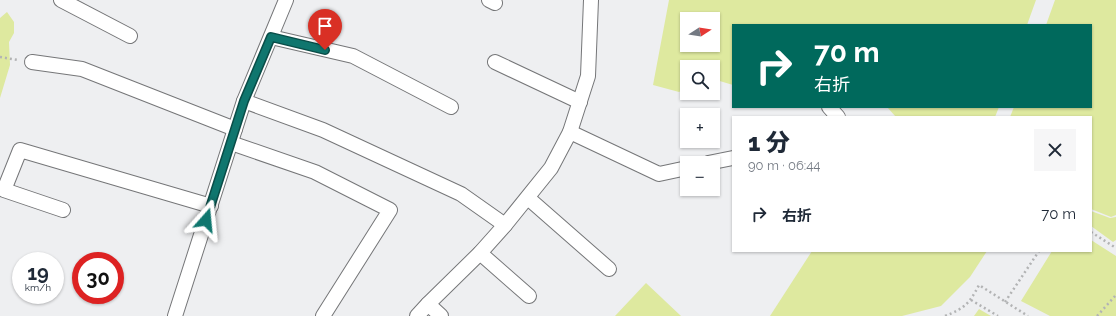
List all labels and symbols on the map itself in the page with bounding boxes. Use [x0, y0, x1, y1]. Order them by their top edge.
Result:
pin [308, 9, 342, 50]
north arrow [680, 12, 720, 52]
position arrow [185, 199, 227, 241]
speed limit sign: 30 [72, 252, 124, 304]

